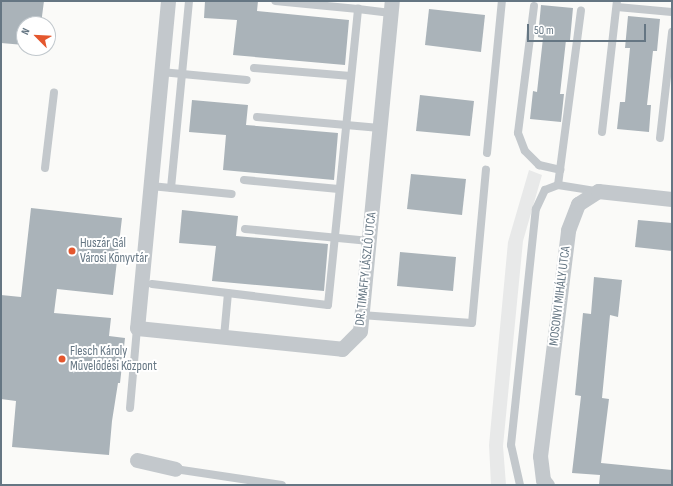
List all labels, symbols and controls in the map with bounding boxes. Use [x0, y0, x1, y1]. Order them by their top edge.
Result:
north arrow [16, 16, 56, 56]
scale bar [529, 16, 648, 42]
text: 50 m [534, 23, 554, 38]
text: N [18, 26, 33, 37]
street label: DR. TIMAFFY LÁSZLÓ UTCA [352, 212, 380, 326]
place label: Huszár Gál Városi Könyvtár [80, 236, 148, 267]
street label: MOSONYI MIHÁLY UTCA [546, 245, 574, 347]
marker: Huszár Gál Városi Könyvtár [67, 246, 77, 256]
place label: Flesch Károly Művelődési Központ [70, 344, 157, 375]
marker: Flesch Károly Művelődési Központ [57, 354, 67, 364]

